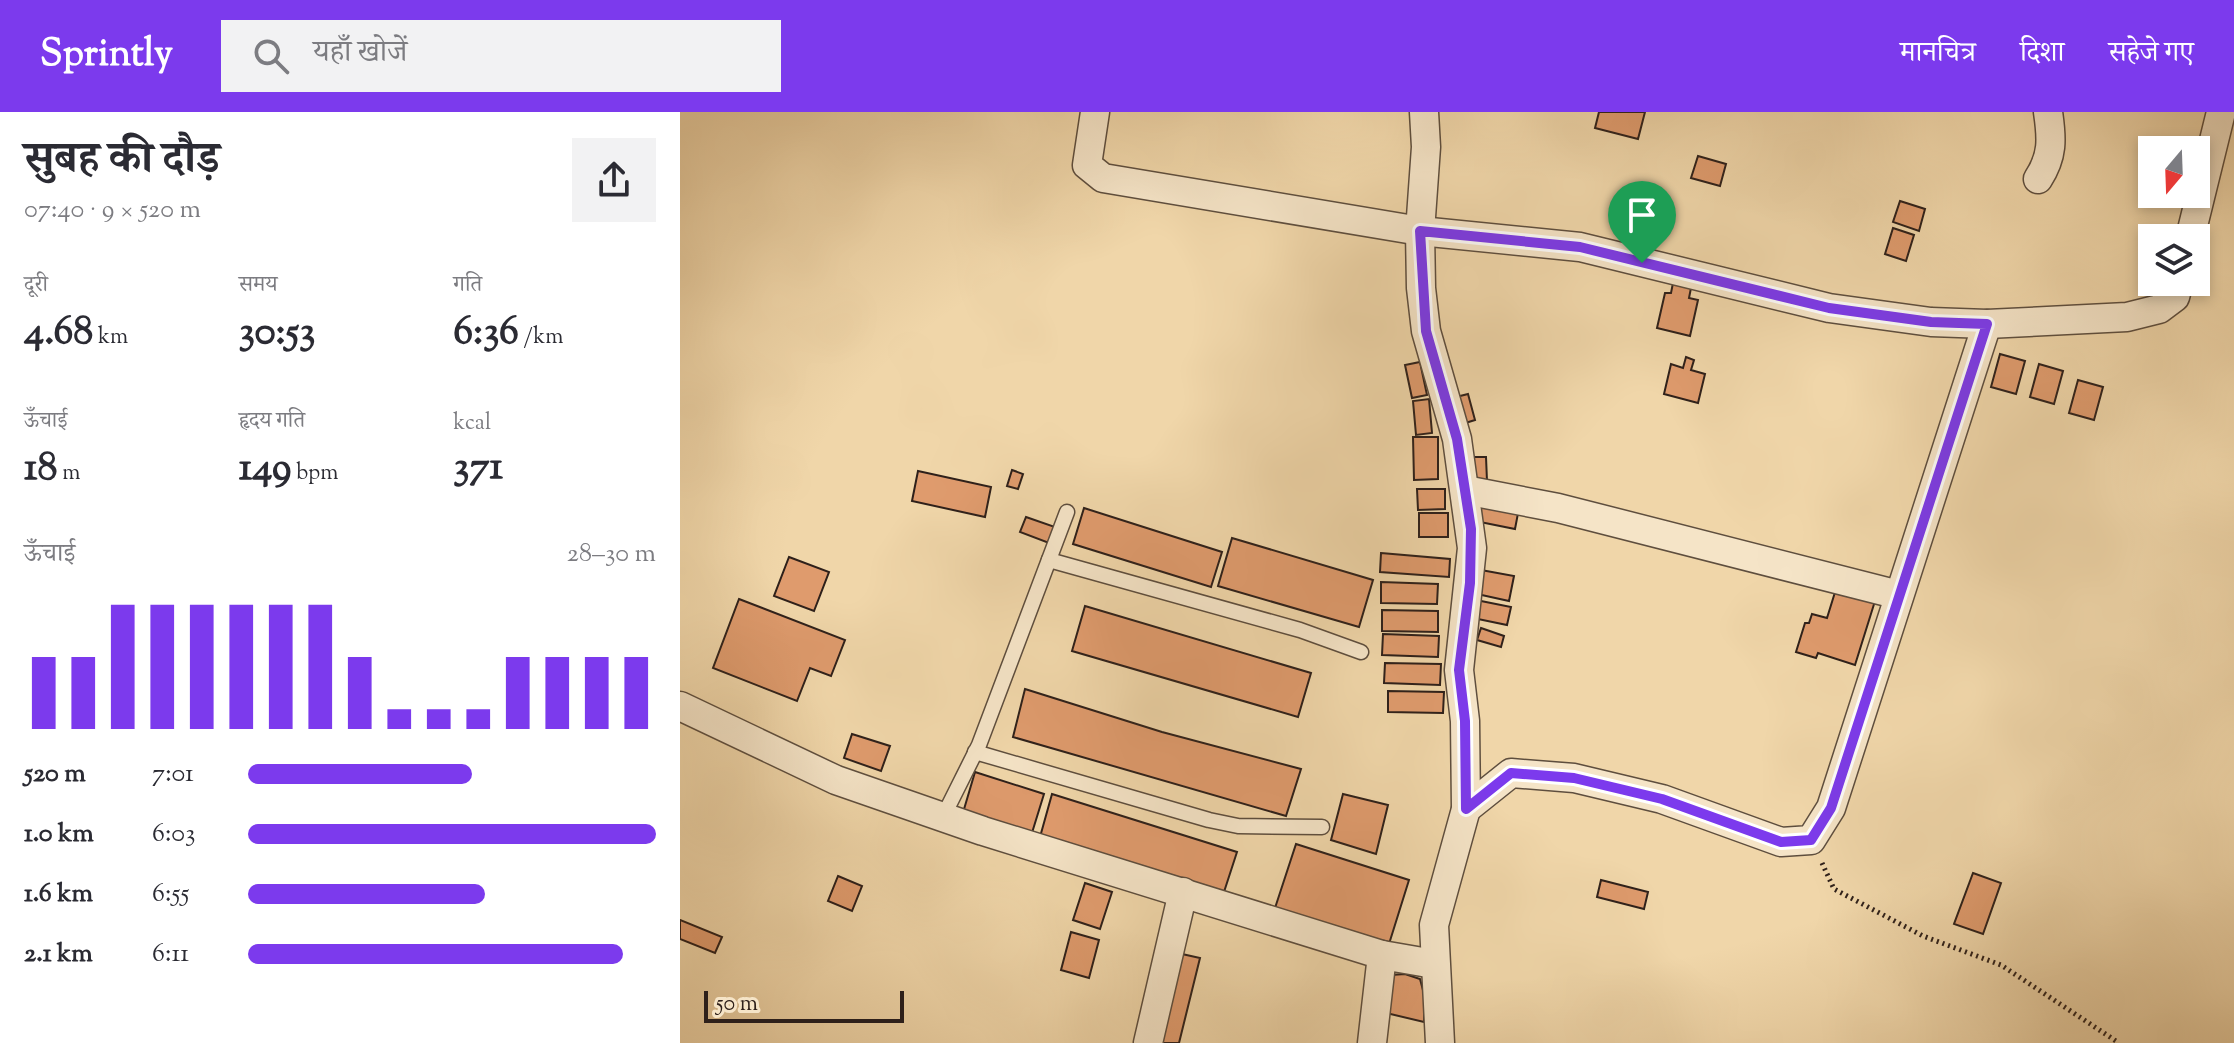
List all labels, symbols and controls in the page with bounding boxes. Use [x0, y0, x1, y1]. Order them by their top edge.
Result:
search box [221, 20, 781, 92]
text: Sprintly [40, 29, 173, 83]
text: यहाँ खोजें [313, 32, 407, 75]
icon: search [249, 34, 293, 78]
text: मानचित्र [1900, 34, 1976, 74]
text: दिशा [2020, 34, 2064, 74]
text: सहेजे गए [2108, 34, 2194, 74]
text: सुबह की दौड़ [24, 130, 220, 193]
north arrow [2138, 136, 2210, 208]
map controls [2138, 136, 2210, 296]
button: share [572, 138, 656, 222]
pin [1608, 181, 1676, 263]
text: 07:40 · 9 × 520 m [24, 192, 201, 229]
icon: arrive [1620, 193, 1664, 237]
button: layers [2138, 224, 2210, 296]
text: दूरी [24, 270, 48, 302]
text: समय [239, 270, 277, 302]
text: गति [453, 270, 482, 302]
text: 4.68 [24, 305, 93, 362]
text: 30:53 [239, 305, 315, 362]
text: 6:36 [453, 305, 519, 362]
text: km [93, 322, 128, 354]
text: /km [519, 322, 563, 354]
text: ऊँचाई [24, 406, 67, 438]
text: हृदय गति [239, 406, 305, 438]
text: kcal [453, 408, 491, 440]
text: 371 [453, 440, 503, 497]
text: 18 [24, 441, 58, 498]
text: 149 [239, 441, 292, 498]
text: m [58, 458, 81, 490]
text: bpm [292, 458, 338, 490]
text: ऊँचाई [24, 536, 75, 573]
text: 28–30 m [567, 536, 656, 573]
text: 520 m [24, 756, 86, 793]
text: 7:01 [152, 756, 194, 793]
text: 1.0 km [24, 816, 94, 853]
text: 6:03 [152, 816, 195, 853]
text: 1.6 km [24, 876, 93, 913]
text: 6:55 [152, 876, 189, 913]
text: 2.1 km [24, 936, 93, 973]
text: 6:11 [152, 936, 189, 973]
scale bar [704, 987, 904, 1023]
text: 50 m [716, 989, 758, 1021]

